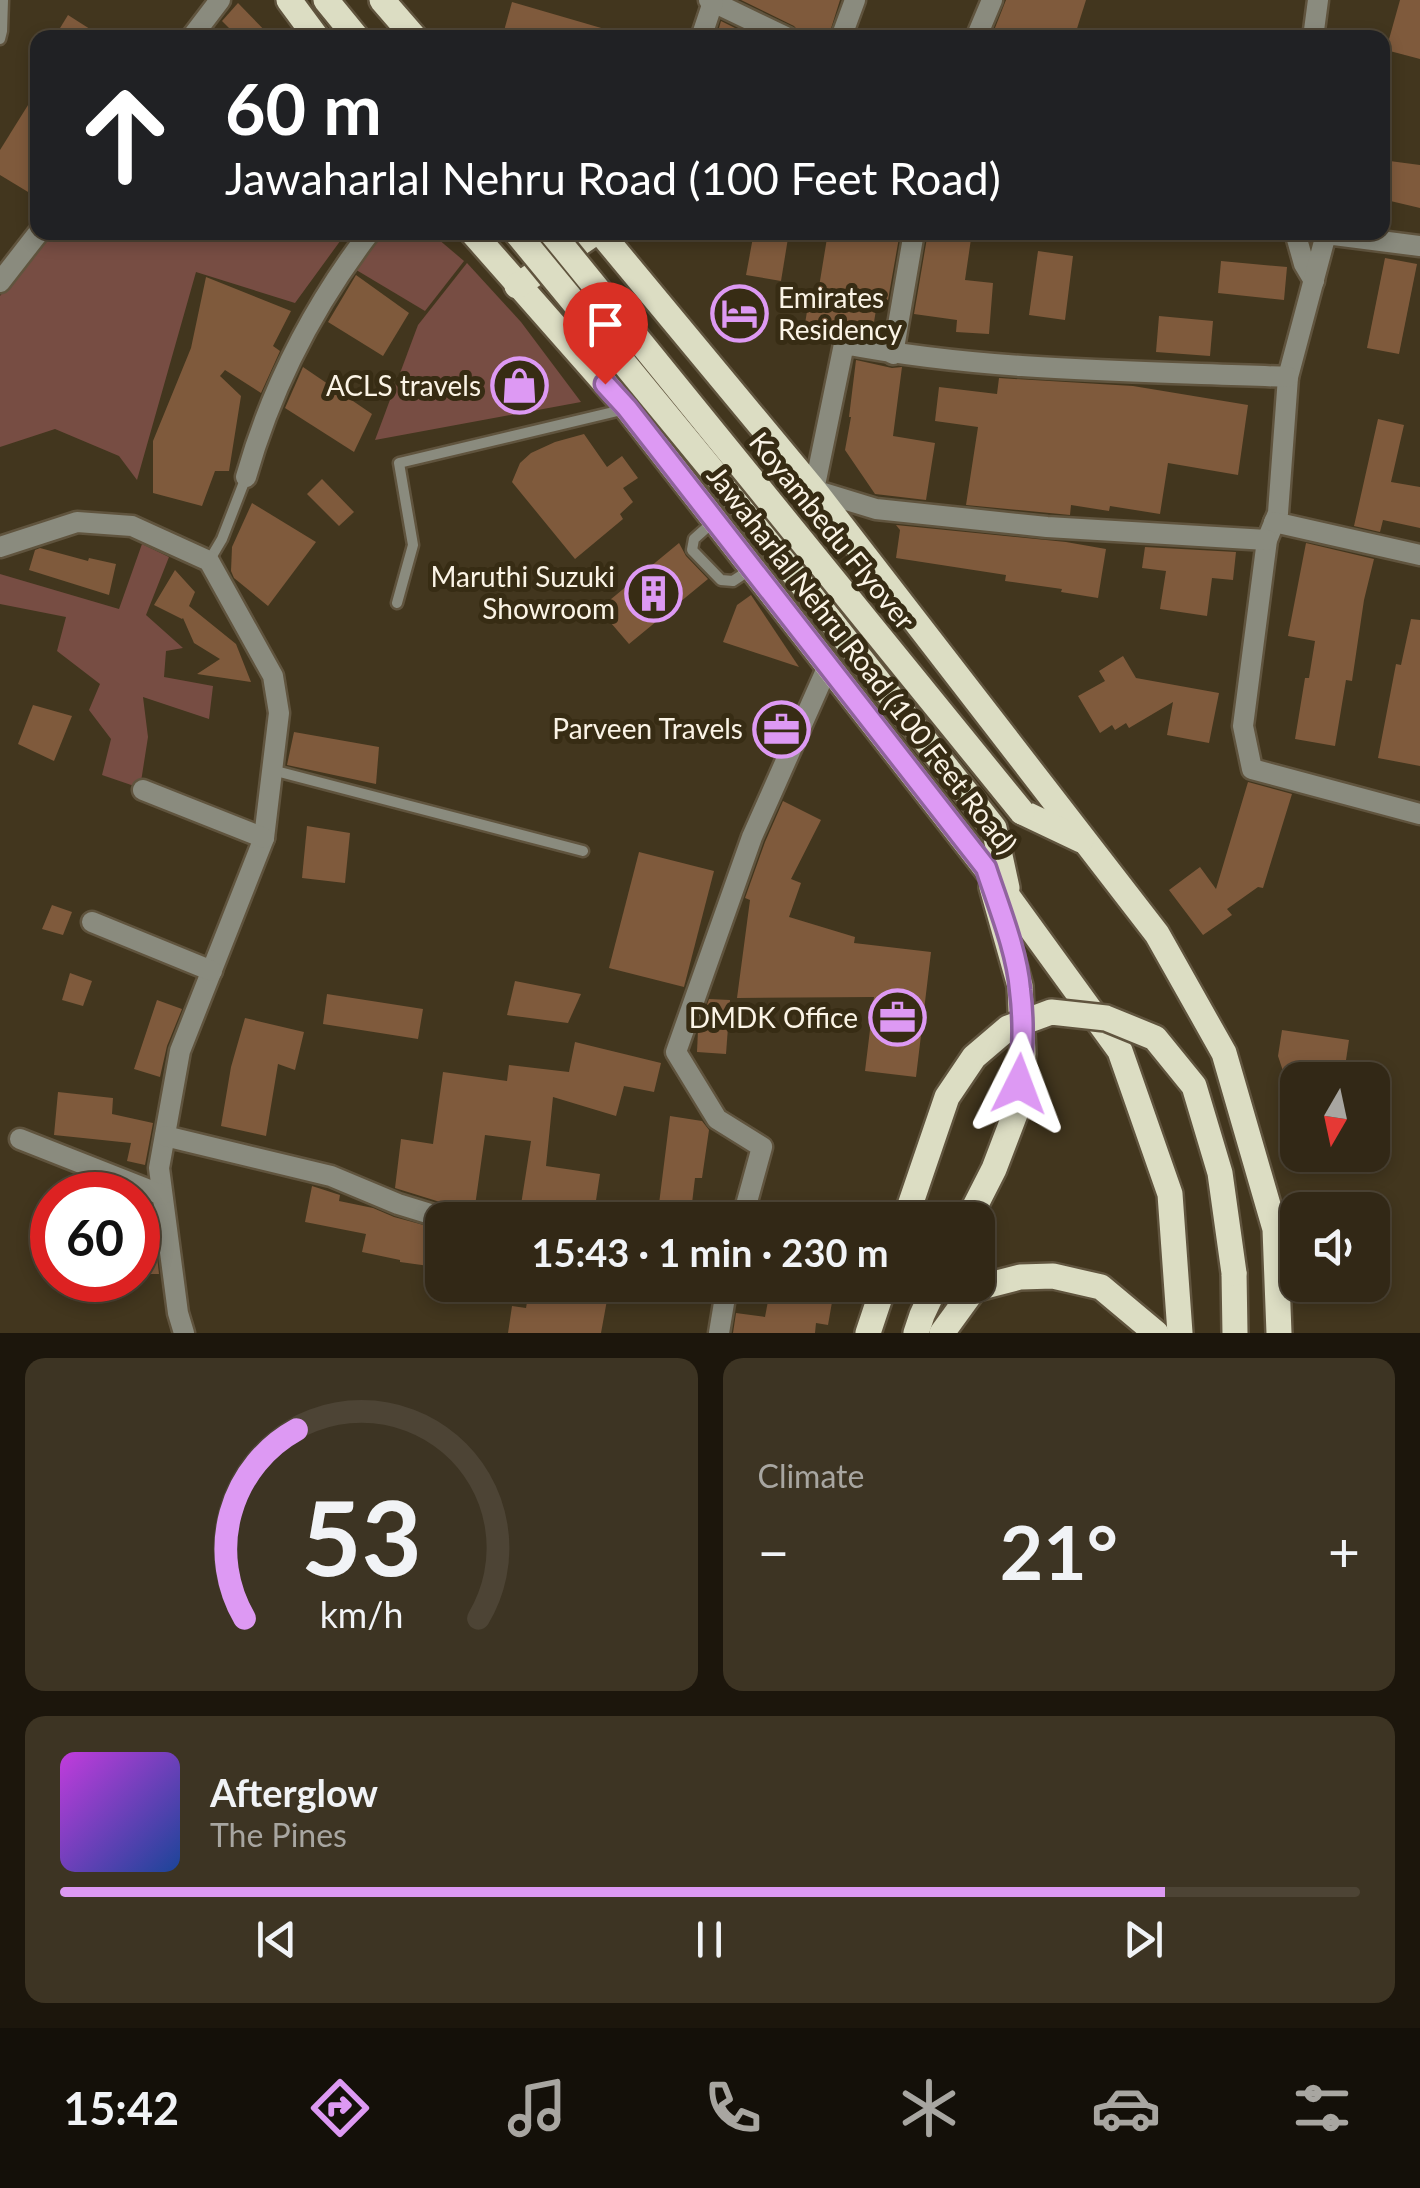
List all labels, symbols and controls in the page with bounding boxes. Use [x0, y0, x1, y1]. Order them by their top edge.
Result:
text: 60 m [225, 66, 382, 150]
icon: ahead [60, 70, 190, 200]
text: Jawaharlal Nehru Road (100 Feet Road) [225, 151, 1001, 205]
place label: Emirates Residency [778, 280, 903, 346]
pin [563, 282, 648, 385]
hotel icon: Emirates Residency [709, 284, 769, 344]
icon: arrive [578, 297, 633, 352]
shop icon: ACLS travels [490, 356, 550, 416]
place label: ACLS travels [326, 368, 481, 402]
street label: Koyambedu Flyover [743, 425, 923, 636]
street label: Jawaharlal Nehru Road (100 Feet Road) [701, 459, 1025, 860]
place label: Maruthi Suzuki Showroom [430, 559, 615, 625]
building icon: Maruthi Suzuki Showroom [624, 563, 684, 623]
office icon: Parveen Travels [752, 699, 812, 759]
place label: Parveen Travels [552, 711, 743, 745]
office icon: DMDK Office [867, 988, 927, 1048]
place label: DMDK Office [689, 1000, 858, 1034]
position arrow [967, 1032, 1071, 1136]
north arrow [1280, 1062, 1390, 1172]
map controls [1280, 1062, 1390, 1302]
speed limit sign: 60 [30, 1172, 160, 1302]
button: sound [1280, 1192, 1390, 1302]
text: 15:43 · 1 min · 230 m [531, 1229, 889, 1275]
text: Climate [758, 1456, 864, 1495]
text: 53 [301, 1473, 422, 1598]
text: 21° [1000, 1506, 1118, 1596]
text: − [758, 1518, 789, 1584]
text: + [1328, 1518, 1360, 1584]
text: km/h [319, 1593, 403, 1636]
text: Afterglow [210, 1769, 378, 1815]
text: The Pines [210, 1815, 347, 1854]
icon: previous [249, 1912, 304, 1967]
icon: pause [682, 1912, 737, 1967]
icon: next [1116, 1912, 1171, 1967]
icon: directions [305, 2073, 375, 2143]
icon: music [502, 2073, 572, 2143]
icon: phone [698, 2073, 768, 2143]
icon: climate [894, 2073, 964, 2143]
icon: car [1091, 2073, 1161, 2143]
icon: filters [1287, 2073, 1357, 2143]
text: 15:42 [63, 2081, 179, 2135]

